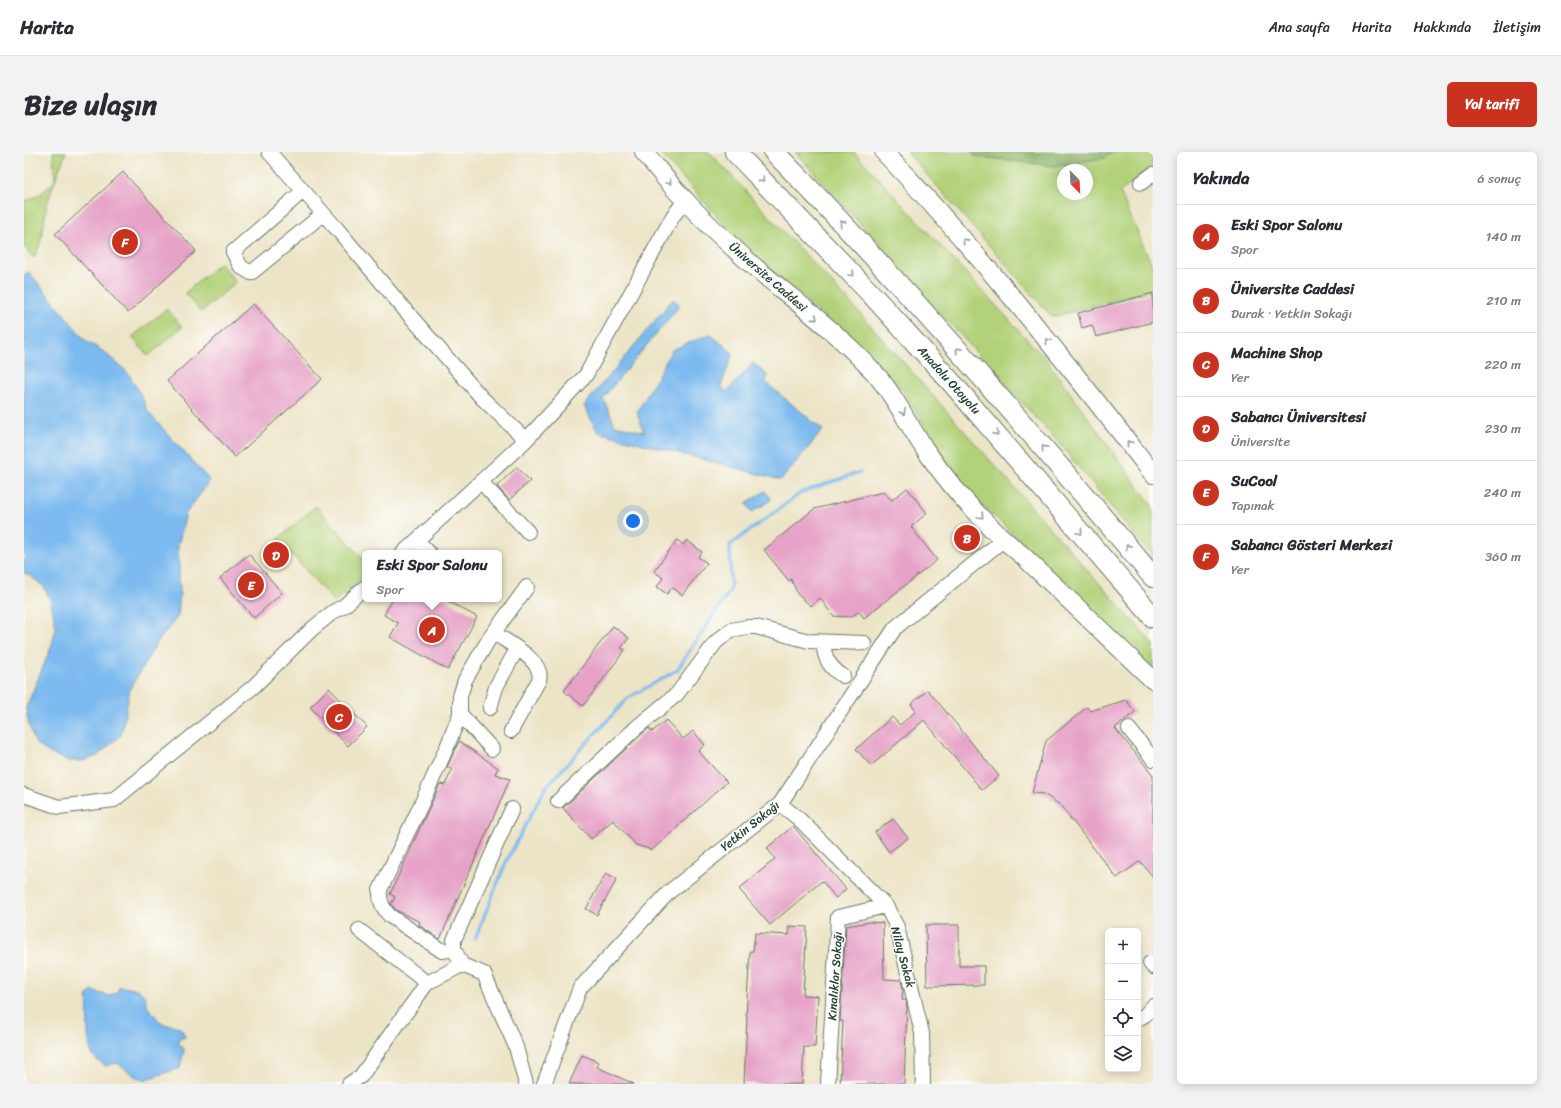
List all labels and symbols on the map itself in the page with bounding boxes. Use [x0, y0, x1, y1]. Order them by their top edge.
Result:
north arrow [1057, 164, 1093, 200]
one-way arrow [757, 175, 765, 183]
one-way arrow [664, 177, 671, 184]
one-way arrow [839, 220, 847, 228]
pin: F [112, 227, 138, 257]
street label: Üniversite Caddesi [724, 236, 813, 318]
one-way arrow [963, 238, 970, 246]
one-way arrow [847, 269, 855, 277]
one-way arrow [810, 313, 818, 320]
one-way arrow [1046, 338, 1053, 346]
street label: Anadolu Otoyolu [911, 340, 987, 420]
one-way arrow [955, 347, 963, 355]
one-way arrow [898, 408, 906, 415]
one-way arrow [991, 428, 998, 436]
one-way arrow [1127, 440, 1134, 447]
one-way arrow [1042, 445, 1049, 452]
your location [623, 511, 643, 531]
one-way arrow [976, 511, 983, 519]
pin: B [954, 523, 980, 553]
one-way arrow [1075, 527, 1082, 534]
pin: D [263, 540, 289, 570]
one-way arrow [1125, 544, 1132, 551]
pin: E [238, 570, 264, 600]
pin: A [419, 615, 445, 645]
pin: C [326, 702, 352, 732]
street label: Yetkin Sokağı [715, 795, 785, 857]
street label: Nilay Sokak [884, 924, 922, 991]
street label: Kınalıklar Sokağı [821, 931, 849, 1021]

